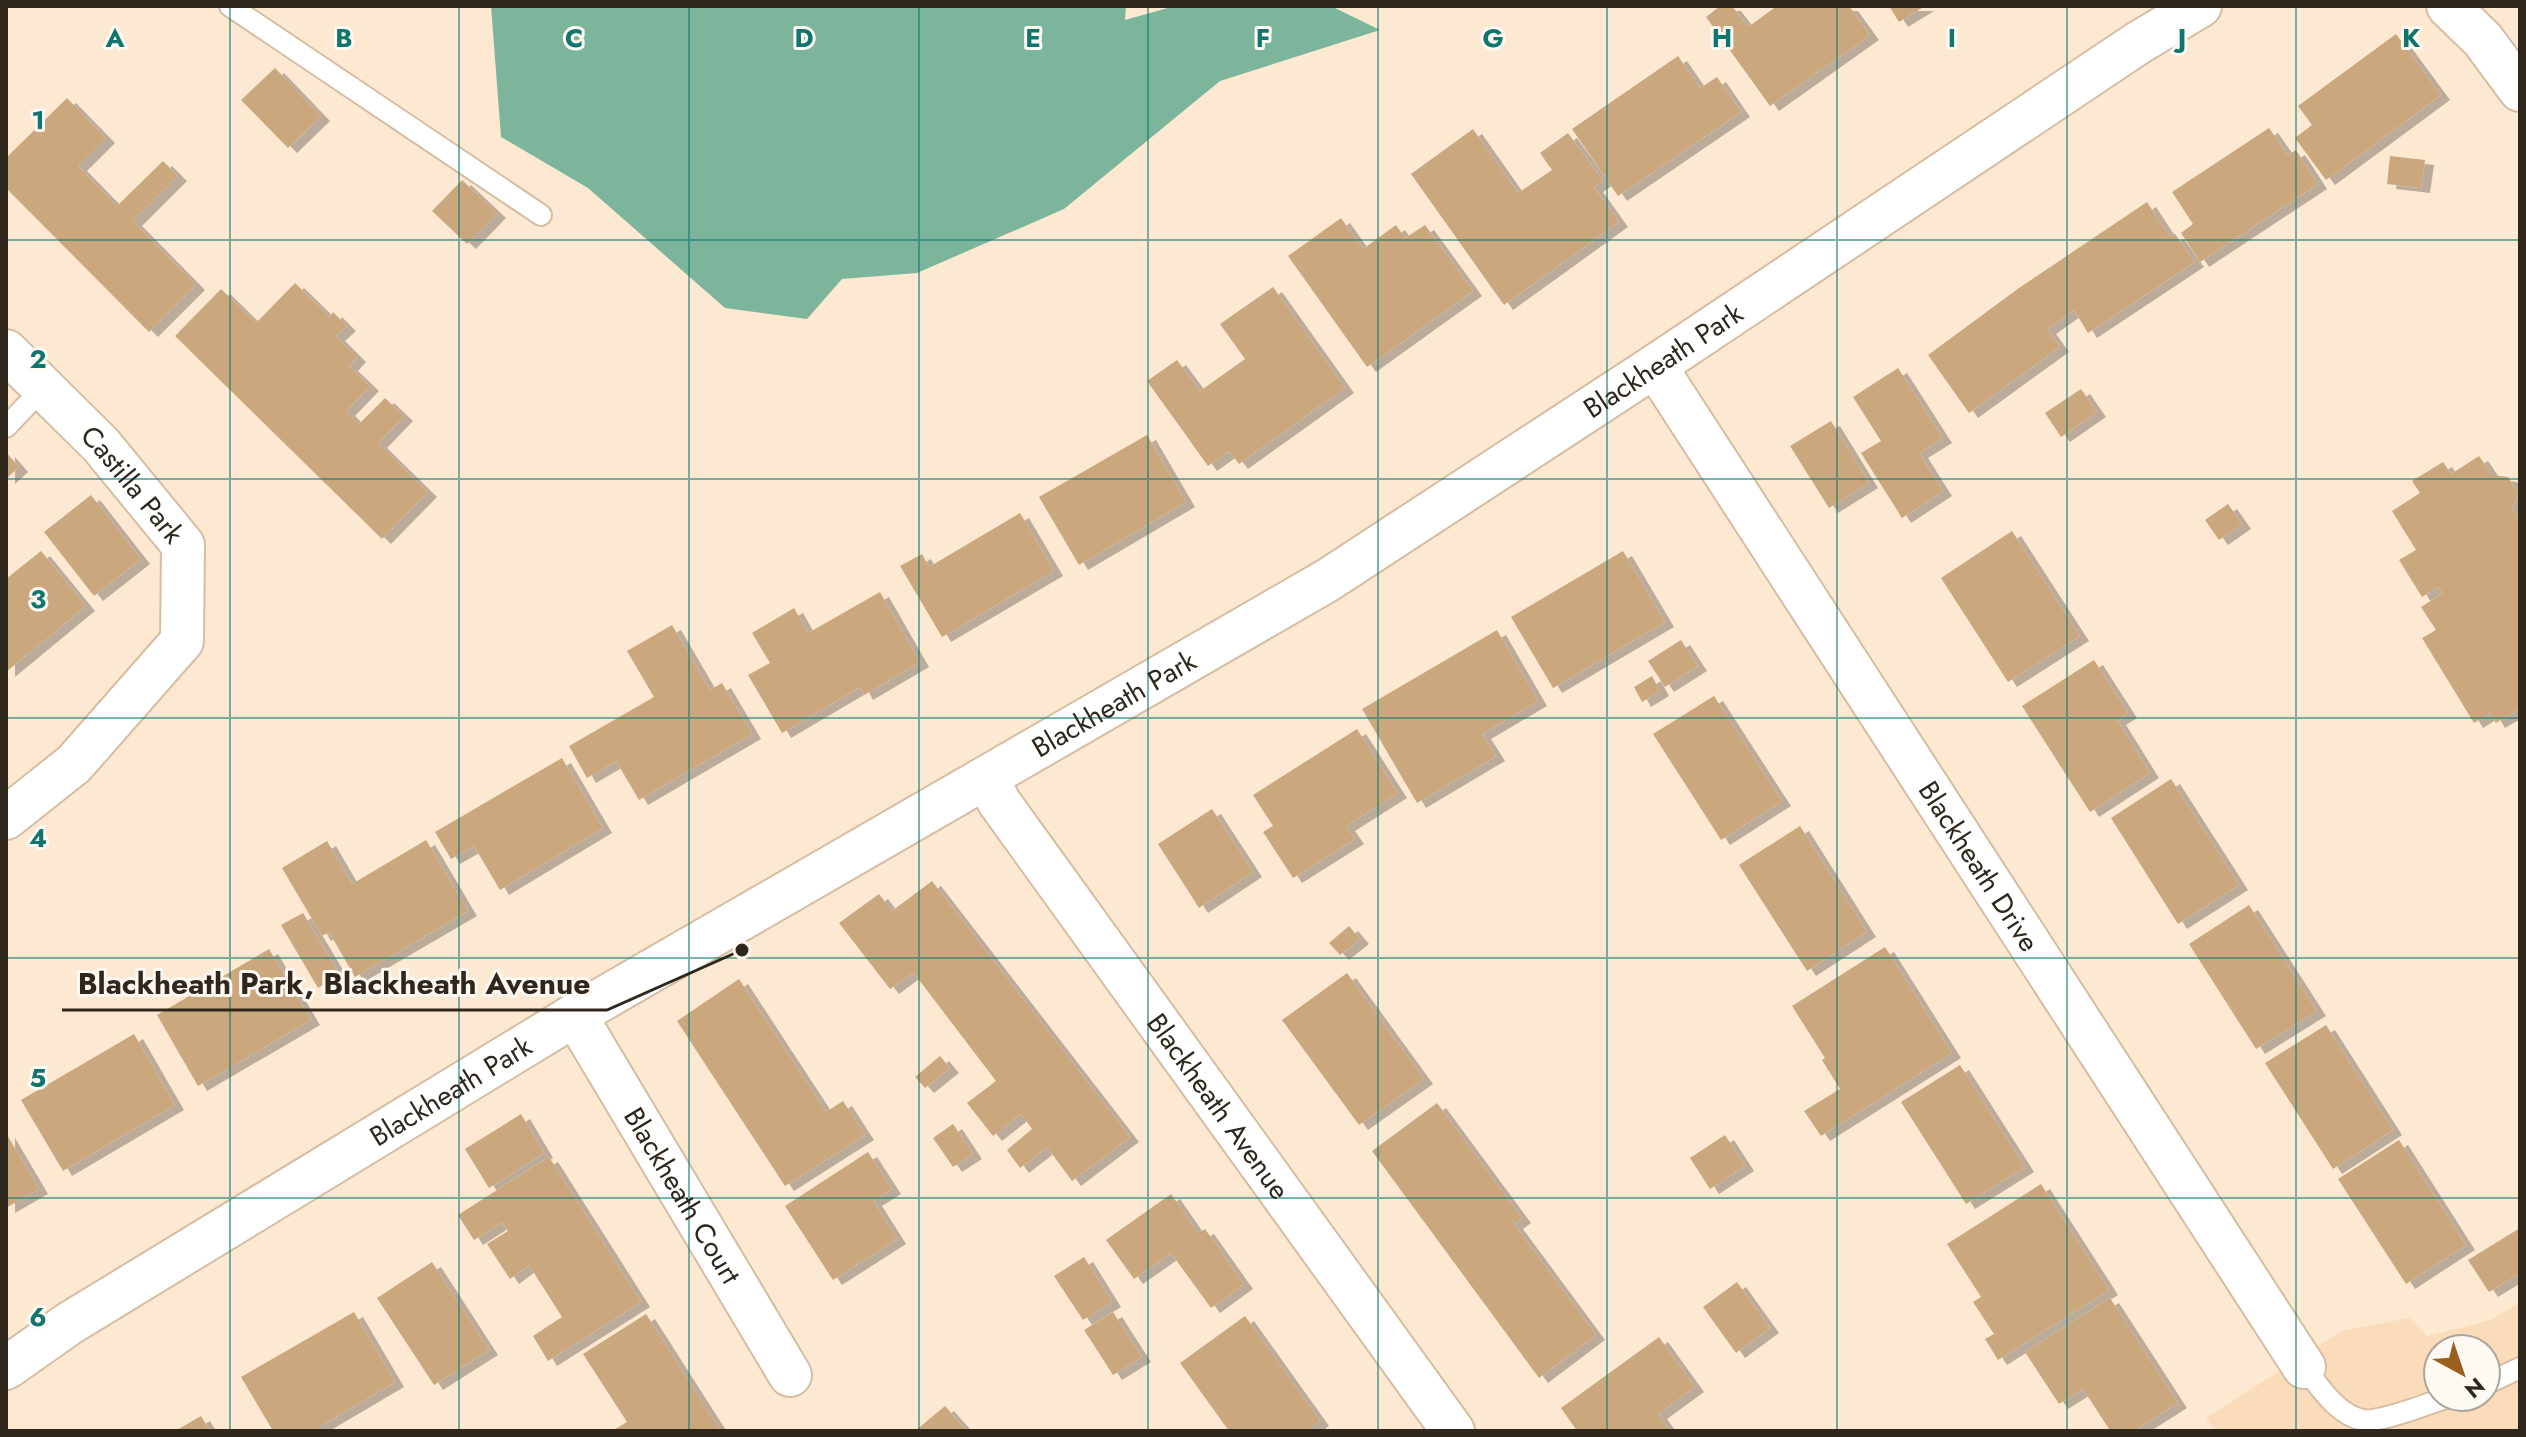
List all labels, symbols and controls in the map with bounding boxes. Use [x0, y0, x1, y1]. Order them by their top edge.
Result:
text: A [104, 19, 125, 57]
text: B [335, 19, 353, 57]
text: C [565, 19, 583, 57]
text: D [794, 19, 814, 57]
text: E [1025, 19, 1041, 57]
text: F [1256, 19, 1270, 57]
text: G [1482, 19, 1504, 57]
text: H [1712, 19, 1732, 57]
text: I [1948, 19, 1956, 57]
text: J [2173, 19, 2186, 57]
text: K [2402, 19, 2421, 57]
text: 1 [31, 101, 45, 139]
street label: Blackheath Park [1575, 292, 1752, 428]
text: 2 [29, 340, 47, 378]
street label: Castilla Park [71, 416, 194, 553]
text: 3 [30, 580, 46, 618]
street label: Blackheath Park [1024, 640, 1204, 768]
street label: Blackheath Drive [1908, 773, 2049, 960]
text: 4 [29, 819, 47, 857]
callout: Blackheath Park, Blackheath Avenue [62, 956, 607, 1010]
text: Blackheath Park, Blackheath Avenue [78, 962, 590, 1005]
street label: Blackheath Avenue [1137, 1005, 1299, 1208]
street label: Blackheath Park [362, 1026, 540, 1157]
text: 5 [30, 1059, 46, 1097]
street label: Blackheath Court [614, 1100, 751, 1292]
text: 6 [29, 1298, 47, 1336]
north arrow [2422, 1333, 2502, 1413]
text: N [2458, 1370, 2492, 1406]

